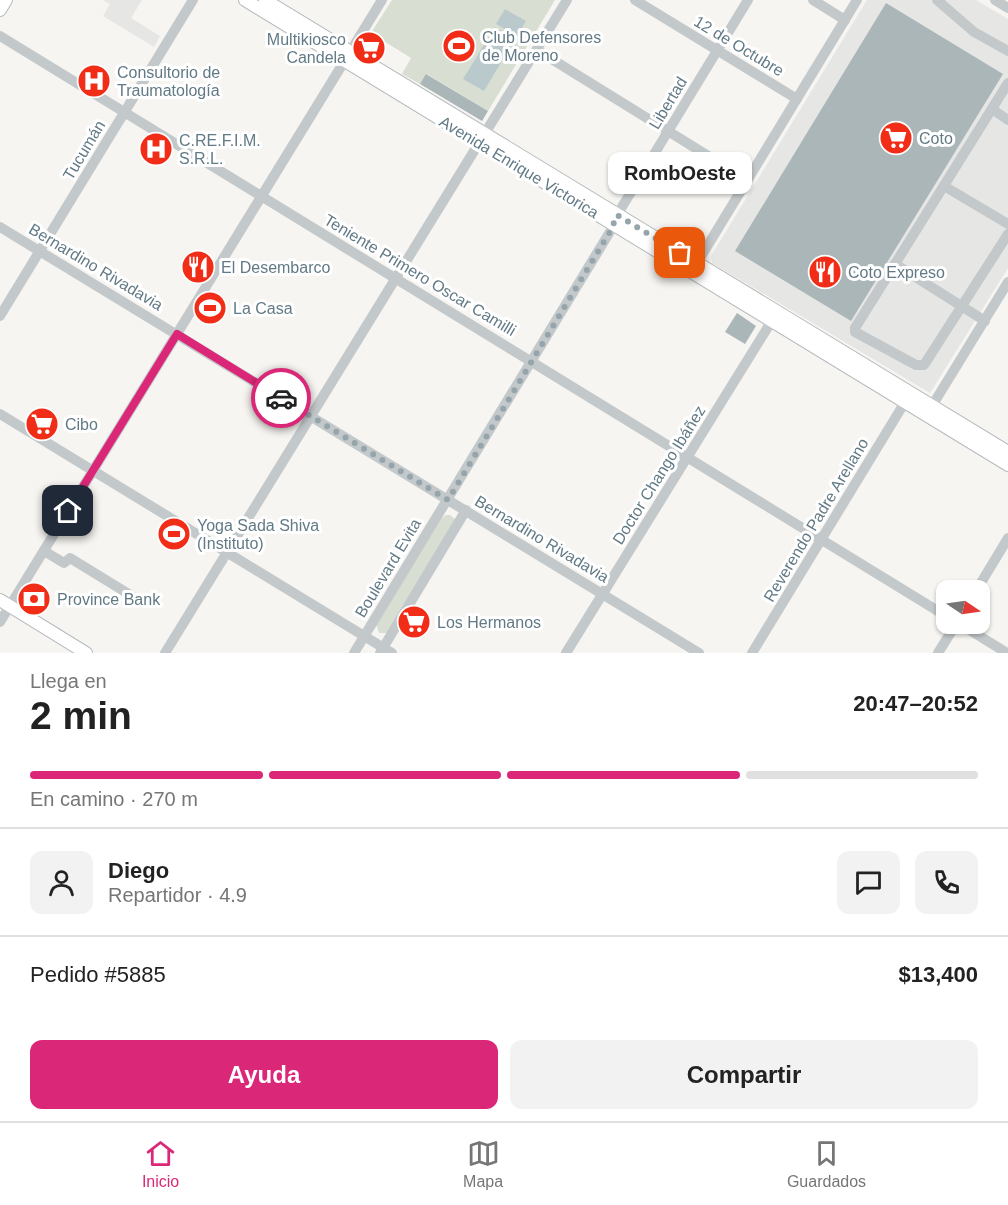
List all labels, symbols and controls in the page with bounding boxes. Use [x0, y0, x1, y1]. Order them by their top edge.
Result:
street label: 12 de Octubre [691, 13, 787, 79]
sports icon: Club Defensores de Moreno [441, 28, 477, 64]
place label: Club Defensores de Moreno [482, 29, 601, 64]
supermarket icon: Multikiosco Candela [351, 30, 387, 66]
place label: Multikiosco Candela [267, 31, 346, 66]
hospital icon: Consultorio de Traumatología [76, 63, 112, 99]
place label: Consultorio de Traumatología [117, 64, 220, 99]
street label: Libertad [646, 74, 690, 132]
street label: Avenida Enrique Victorica [436, 113, 602, 221]
street label: Tucumán [60, 117, 108, 183]
supermarket icon: Coto [878, 120, 914, 156]
place label: Coto [919, 130, 953, 147]
hospital icon: C.RE.F.I.M. S.R.L. [138, 131, 174, 167]
place label: C.RE.F.I.M. S.R.L. [179, 132, 261, 167]
callout: RombOeste [608, 151, 752, 193]
text: RombOeste [624, 162, 736, 184]
street label: Teniente Primero Oscar Camilli [321, 211, 519, 339]
street label: Bernardino Rivadavia [26, 220, 166, 314]
pin [654, 227, 705, 278]
icon: bag [663, 236, 696, 269]
restaurant icon: El Desembarco [180, 249, 216, 285]
restaurant icon: Coto Expreso [807, 254, 843, 290]
place label: El Desembarco [221, 259, 330, 276]
place label: Coto Expreso [848, 264, 945, 281]
sports icon: La Casa [192, 290, 228, 326]
place label: La Casa [233, 300, 293, 317]
courier [251, 368, 311, 428]
icon: car [265, 382, 298, 415]
street label: Doctor Chango Ibáñez [609, 403, 709, 547]
supermarket icon: Cibo [24, 406, 60, 442]
place label: Cibo [65, 416, 98, 433]
street label: Reverendo Padre Arellano [760, 435, 872, 605]
pin [42, 485, 93, 536]
street label: Bernardino Rivadavia [472, 492, 612, 586]
icon: home [51, 494, 84, 527]
sports icon: Yoga Sada Shiva (Instituto) [156, 516, 192, 552]
street label: Boulevard Evita [352, 516, 424, 620]
place label: Yoga Sada Shiva (Instituto) [197, 517, 319, 552]
north arrow [936, 580, 990, 634]
map controls [936, 580, 990, 634]
bank icon: Province Bank [16, 581, 52, 617]
place label: Province Bank [57, 591, 161, 608]
supermarket icon: Los Hermanos [396, 604, 432, 640]
place label: Los Hermanos [437, 614, 541, 631]
text: Llega en [30, 670, 107, 692]
text: 20:47–20:52 [853, 691, 978, 716]
text: 2 min [30, 694, 132, 737]
text: En camino · 270 m [30, 788, 198, 810]
button: person [30, 851, 93, 914]
button: chat [837, 851, 900, 914]
button: phone [915, 851, 978, 914]
text: Diego [108, 858, 169, 883]
text: Repartidor · 4.9 [108, 884, 247, 906]
text: Pedido #5885 [30, 962, 166, 987]
text: $13,400 [898, 962, 978, 987]
button: Ayuda [30, 1040, 498, 1109]
button: Compartir [510, 1040, 978, 1109]
tab: Inicio [142, 1137, 179, 1191]
tab: Mapa [463, 1137, 503, 1191]
tab: Guardados [787, 1137, 866, 1191]

